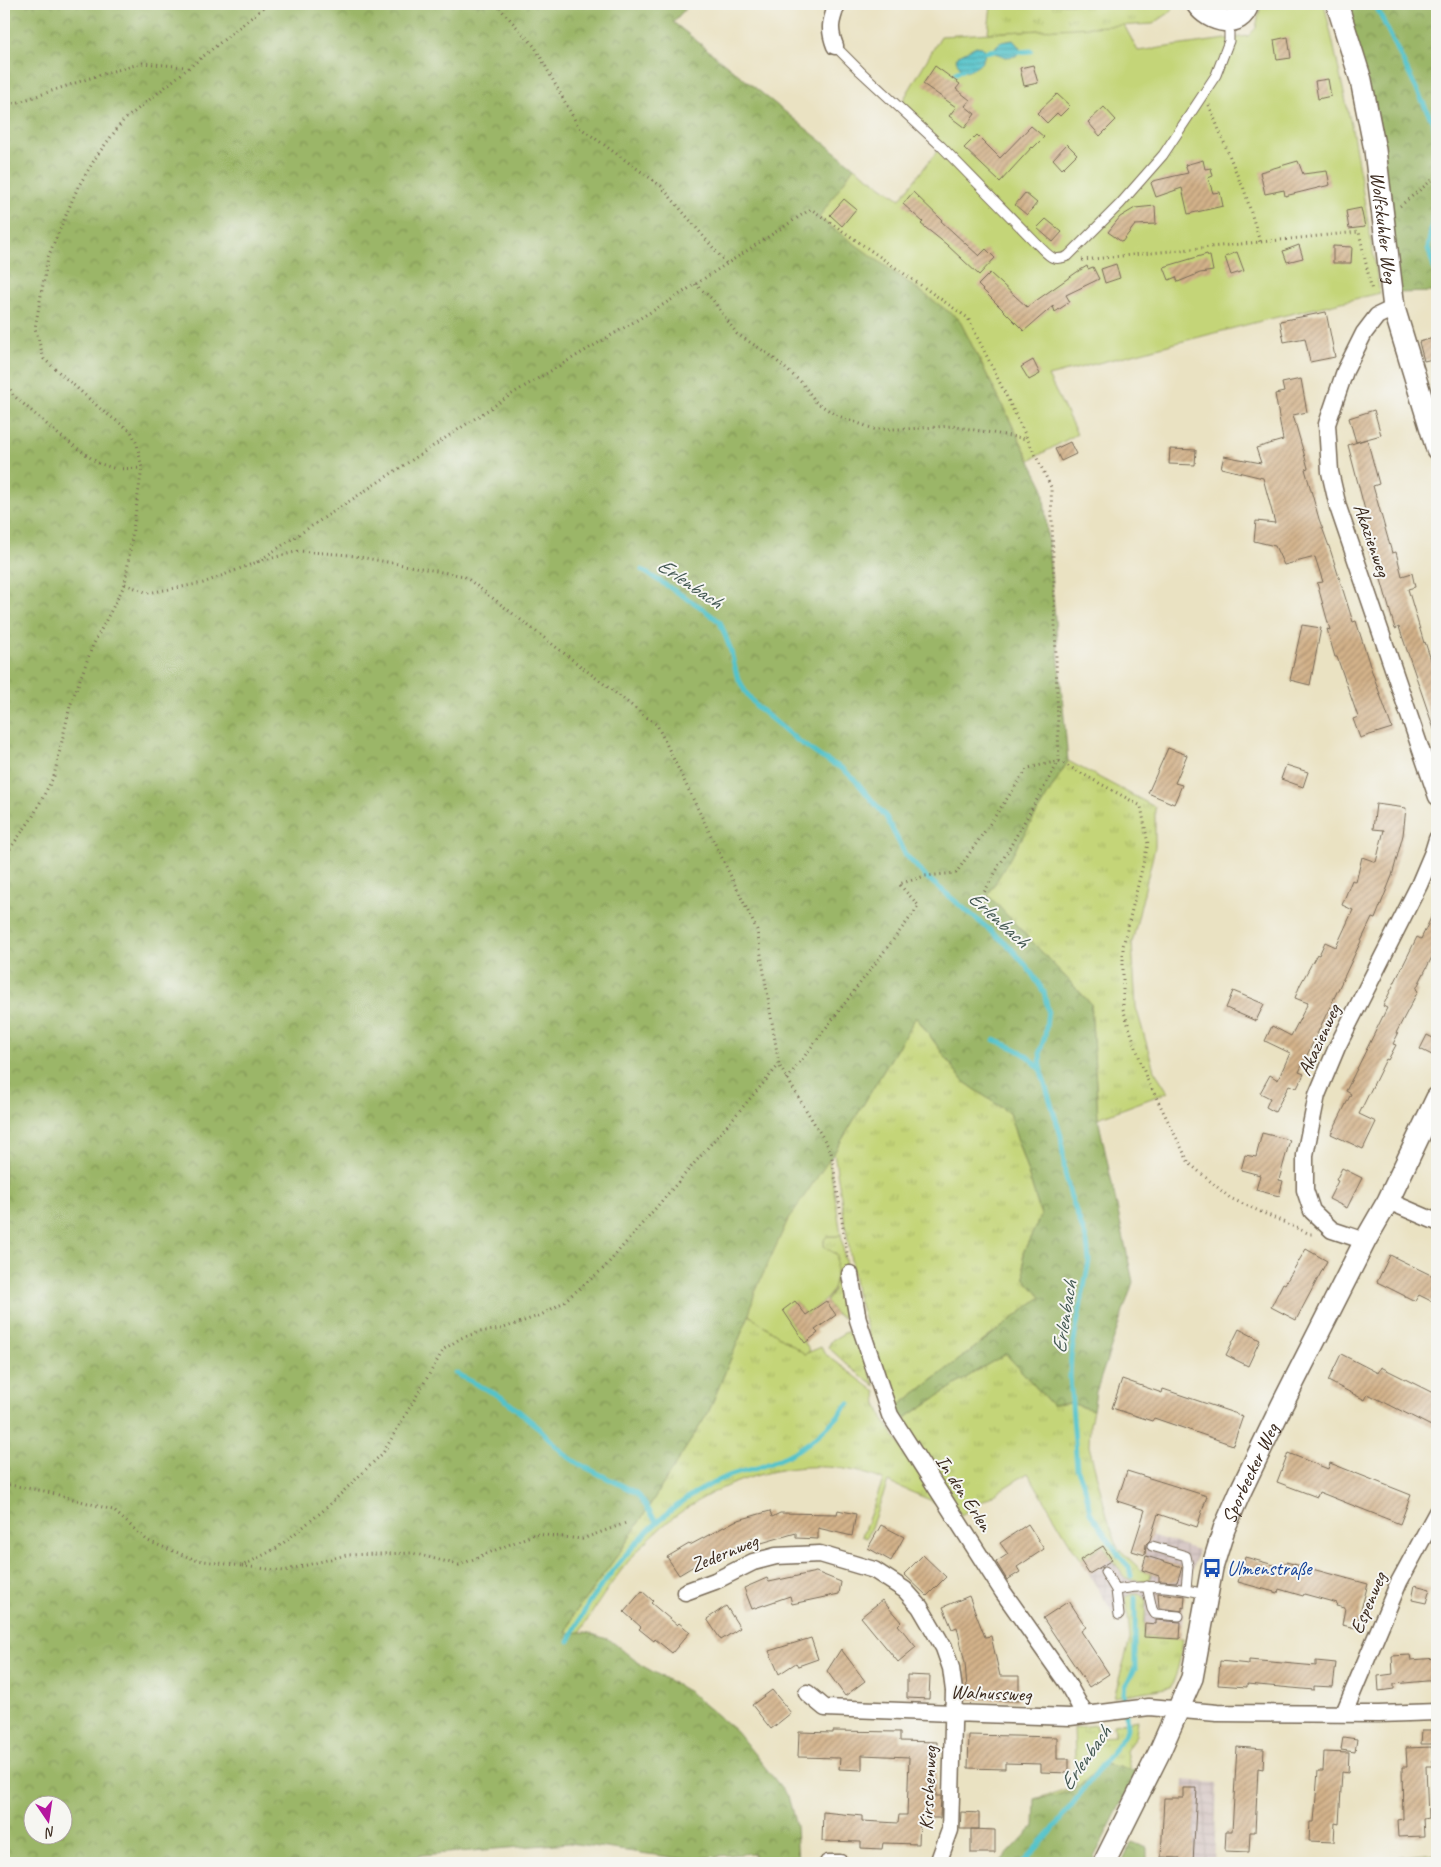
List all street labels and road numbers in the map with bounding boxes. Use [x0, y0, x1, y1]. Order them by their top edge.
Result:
street label: Wolfskuhler Weg [1365, 171, 1404, 286]
street label: Akazienweg [1348, 500, 1397, 582]
street label: Akazienweg [1292, 999, 1347, 1080]
street label: Sporbecker Weg [1216, 1418, 1284, 1527]
street label: In den Erlen [930, 1450, 999, 1537]
street label: Zedernweg [687, 1527, 763, 1578]
street label: Espenweg [1344, 1567, 1393, 1638]
street label: Walnussweg [950, 1679, 1034, 1707]
street label: Kirschenweg [913, 1744, 943, 1831]

